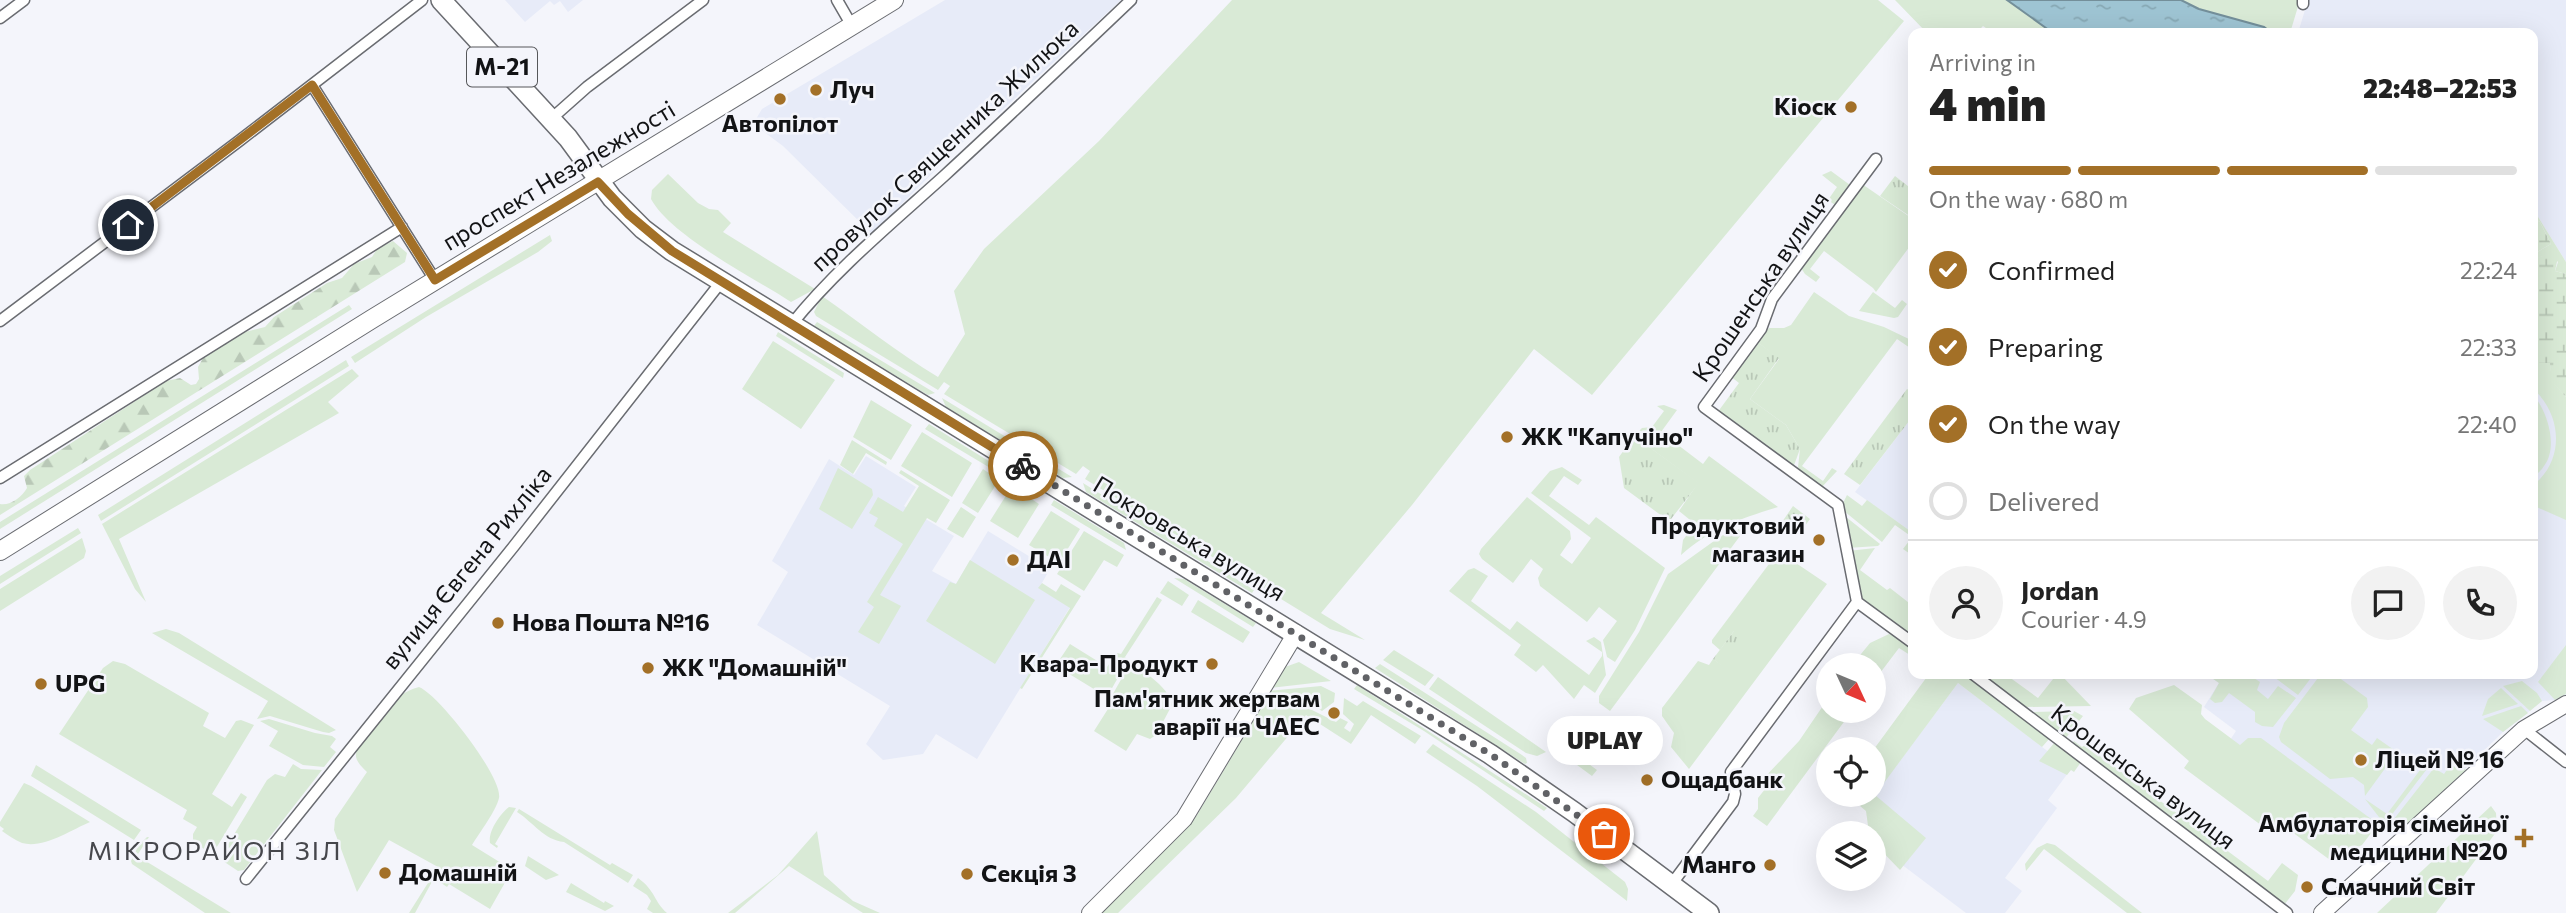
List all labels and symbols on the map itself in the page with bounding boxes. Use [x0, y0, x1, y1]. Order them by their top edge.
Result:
street label: провулок Священника Жилюка [804, 13, 1084, 277]
road number: М-21 [467, 48, 537, 86]
place label: Луч [830, 74, 875, 103]
marker: Луч [808, 82, 824, 98]
marker: Автопілот [772, 91, 788, 107]
place label: Кіоск [1774, 91, 1837, 120]
street label: проспект Незалежності [437, 94, 680, 256]
marker: Кіоск [1843, 99, 1859, 115]
place label: Автопілот [722, 108, 839, 137]
street label: Крошенська вулиця [1685, 185, 1834, 387]
pin [98, 195, 158, 255]
place label: ЖК "Капучіно" [1521, 421, 1693, 450]
marker: ЖК "Капучіно" [1499, 429, 1515, 445]
courier [988, 431, 1058, 501]
street label: вулиця Євгена Рихліка [375, 460, 557, 674]
street label: Покровська вулиця [1089, 469, 1291, 606]
place label: Продуктовий магазин [1651, 510, 1805, 567]
marker: Продуктовий магазин [1811, 532, 1827, 548]
place label: ДАІ [1027, 544, 1071, 573]
marker: ДАІ [1005, 552, 1021, 568]
place label: Нова Пошта №16 [512, 607, 710, 636]
marker: Нова Пошта №16 [490, 615, 506, 631]
place label: Квара-Продукт [1020, 648, 1198, 677]
place label: ЖК "Домашній" [662, 652, 847, 681]
north arrow [1816, 653, 1886, 723]
marker: Квара-Продукт [1204, 656, 1220, 672]
marker: ЖК "Домашній" [640, 660, 656, 676]
place label: UPG [55, 668, 106, 697]
marker: UPG [33, 676, 49, 692]
place label: Пам'ятник жертвам аварії на ЧАЕС [1094, 683, 1320, 740]
street label: Крошенська вулиця [2046, 697, 2242, 855]
marker: Пам'ятник жертвам аварії на ЧАЕС [1326, 705, 1342, 721]
callout: UPLAY [1546, 715, 1662, 764]
place label: Ліцей № 16 [2375, 744, 2504, 773]
marker: Ліцей № 16 [2353, 752, 2369, 768]
place label: Ощадбанк [1661, 764, 1784, 793]
marker: Ощадбанк [1639, 772, 1655, 788]
pin [1574, 804, 1634, 864]
place label: Амбулаторія сімейної медицини №20 [2258, 808, 2509, 865]
marker: Амбулаторія сімейної медицини №20 [2514, 828, 2534, 848]
district label: МІКРОРАЙОН ЗІЛ [87, 834, 343, 865]
place label: Манго [1682, 849, 1756, 878]
place label: Домашній [399, 857, 518, 886]
marker: Манго [1762, 857, 1778, 873]
place label: Секція 3 [981, 858, 1077, 887]
marker: Домашній [377, 865, 393, 881]
marker: Секція 3 [959, 866, 975, 882]
place label: Смачний Світ [2321, 871, 2476, 900]
marker: Смачний Світ [2299, 879, 2315, 895]

